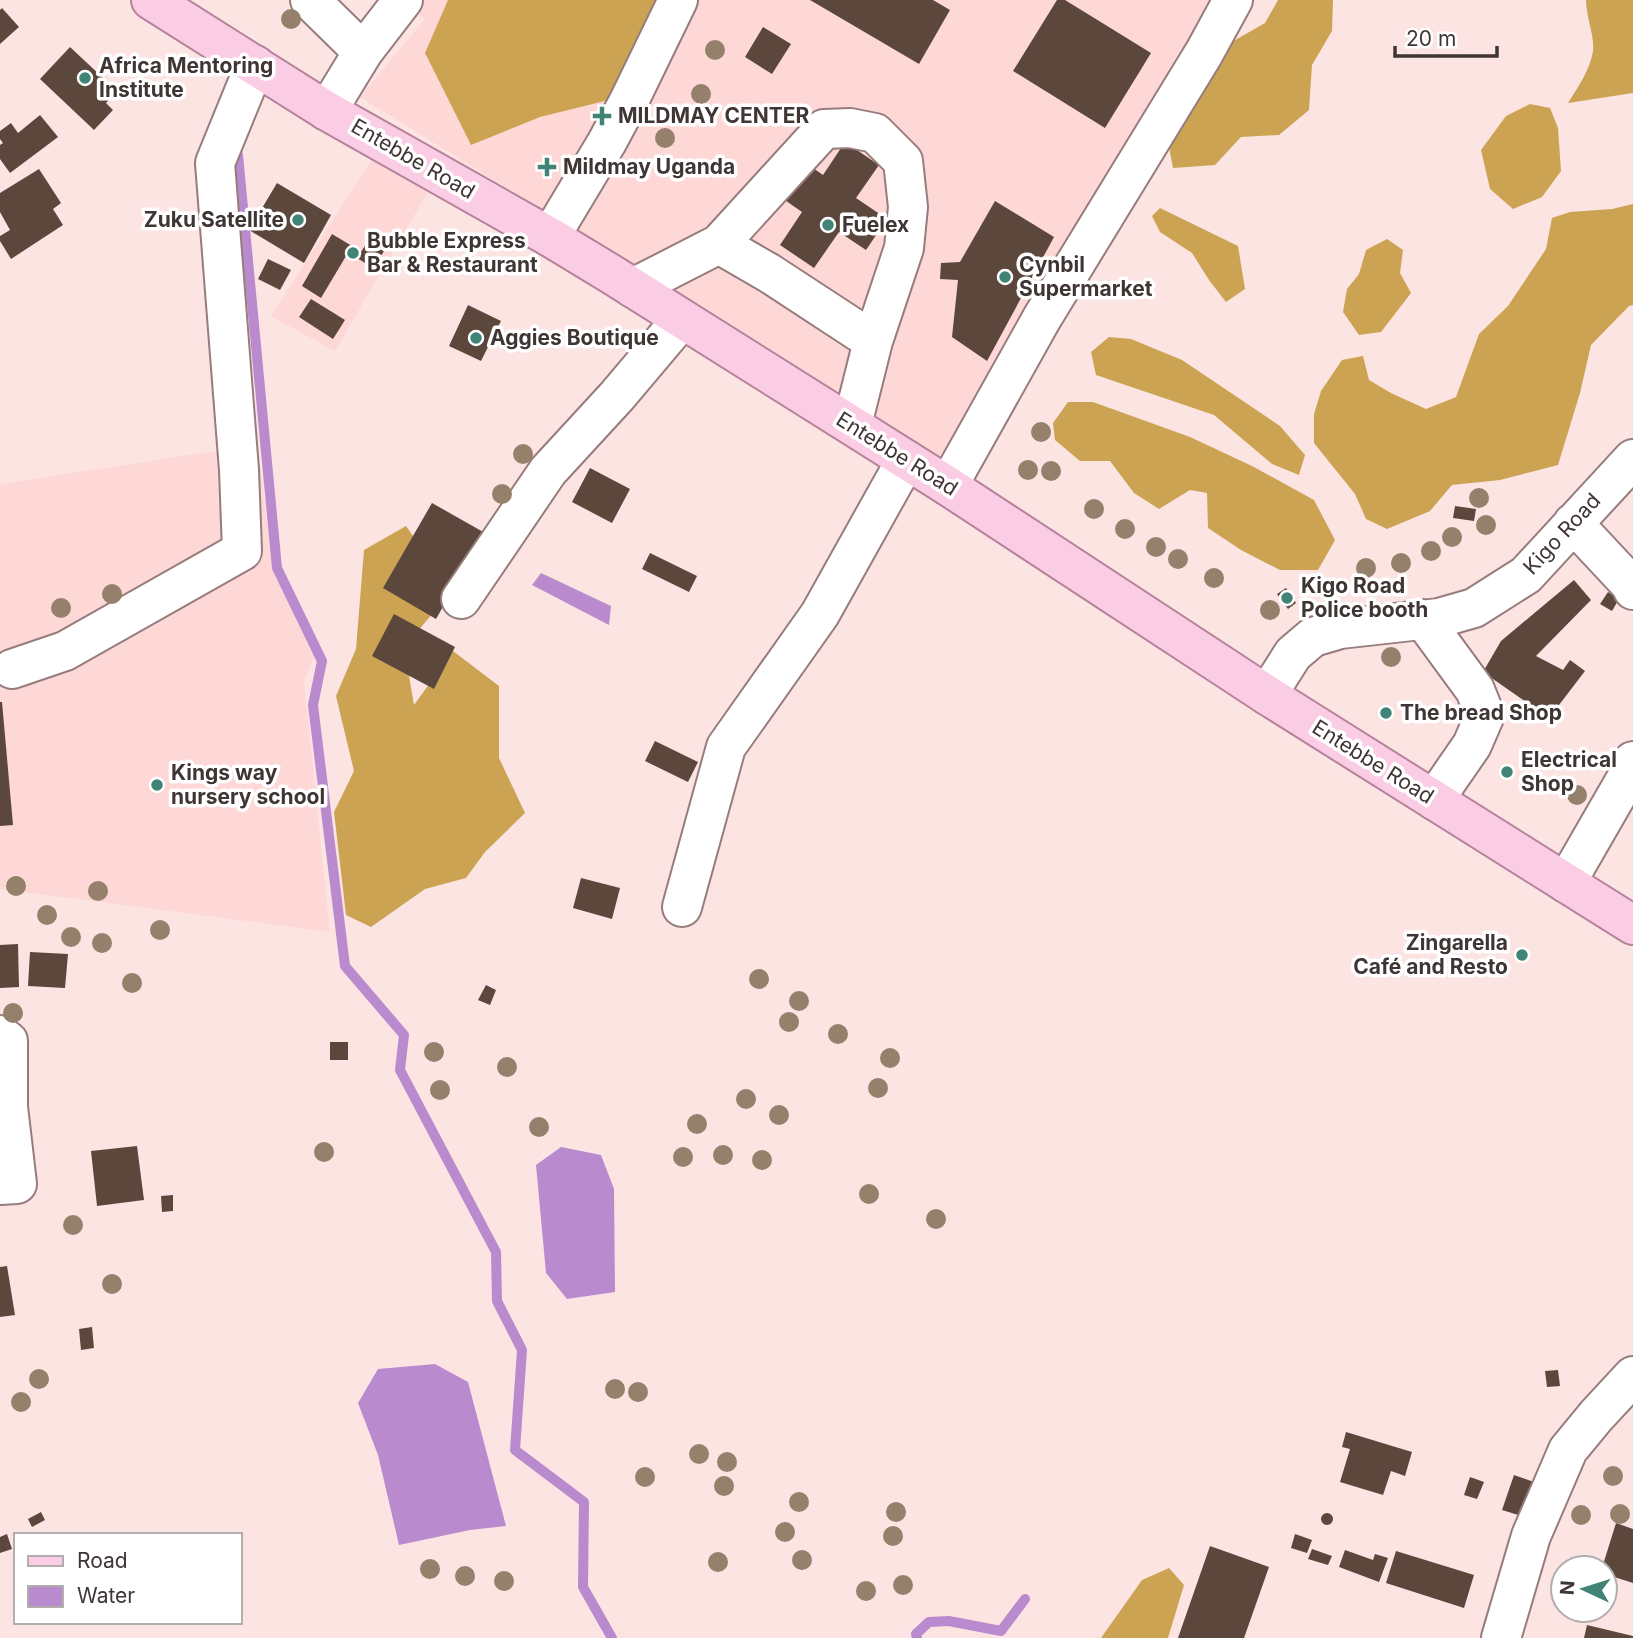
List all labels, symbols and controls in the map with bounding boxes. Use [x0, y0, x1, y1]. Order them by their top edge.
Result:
scale bar [1395, 14, 1496, 58]
text: 20 m [1406, 26, 1456, 51]
place label: Africa Mentoring Institute [99, 53, 273, 102]
marker: Africa Mentoring Institute [77, 70, 93, 86]
place label: MILDMAY CENTER [618, 103, 809, 128]
marker: MILDMAY CENTER [592, 106, 612, 126]
street label: Entebbe Road [347, 113, 479, 204]
place label: Mildmay Uganda [563, 154, 735, 179]
marker: Mildmay Uganda [537, 157, 557, 177]
place label: Zuku Satellite [144, 207, 284, 232]
marker: Zuku Satellite [290, 212, 306, 228]
place label: Fuelex [842, 212, 909, 237]
marker: Fuelex [820, 217, 836, 233]
place label: Bubble Express Bar & Restaurant [367, 228, 538, 277]
marker: Bubble Express Bar & Restaurant [345, 245, 361, 261]
place label: Cynbil Supermarket [1019, 252, 1153, 301]
marker: Cynbil Supermarket [997, 269, 1013, 285]
place label: Aggies Boutique [490, 325, 659, 350]
marker: Aggies Boutique [468, 330, 484, 346]
street label: Entebbe Road [832, 406, 963, 501]
street label: Kigo Road [1518, 488, 1605, 579]
place label: Kigo Road Police booth [1301, 573, 1428, 622]
marker: Kigo Road Police booth [1279, 590, 1295, 606]
place label: The bread Shop [1400, 700, 1562, 725]
marker: The bread Shop [1378, 705, 1394, 721]
street label: Entebbe Road [1308, 714, 1439, 809]
place label: Electrical Shop [1521, 747, 1617, 796]
place label: Kings way nursery school [171, 760, 325, 809]
marker: Electrical Shop [1499, 764, 1515, 780]
marker: Kings way nursery school [149, 777, 165, 793]
place label: Zingarella Café and Resto [1353, 930, 1508, 979]
marker: Zingarella Café and Resto [1514, 947, 1530, 963]
legend [14, 1533, 242, 1624]
text: Road [77, 1548, 128, 1573]
north arrow [1549, 1554, 1619, 1624]
text: N [1556, 1580, 1580, 1596]
text: Water [77, 1583, 135, 1608]

